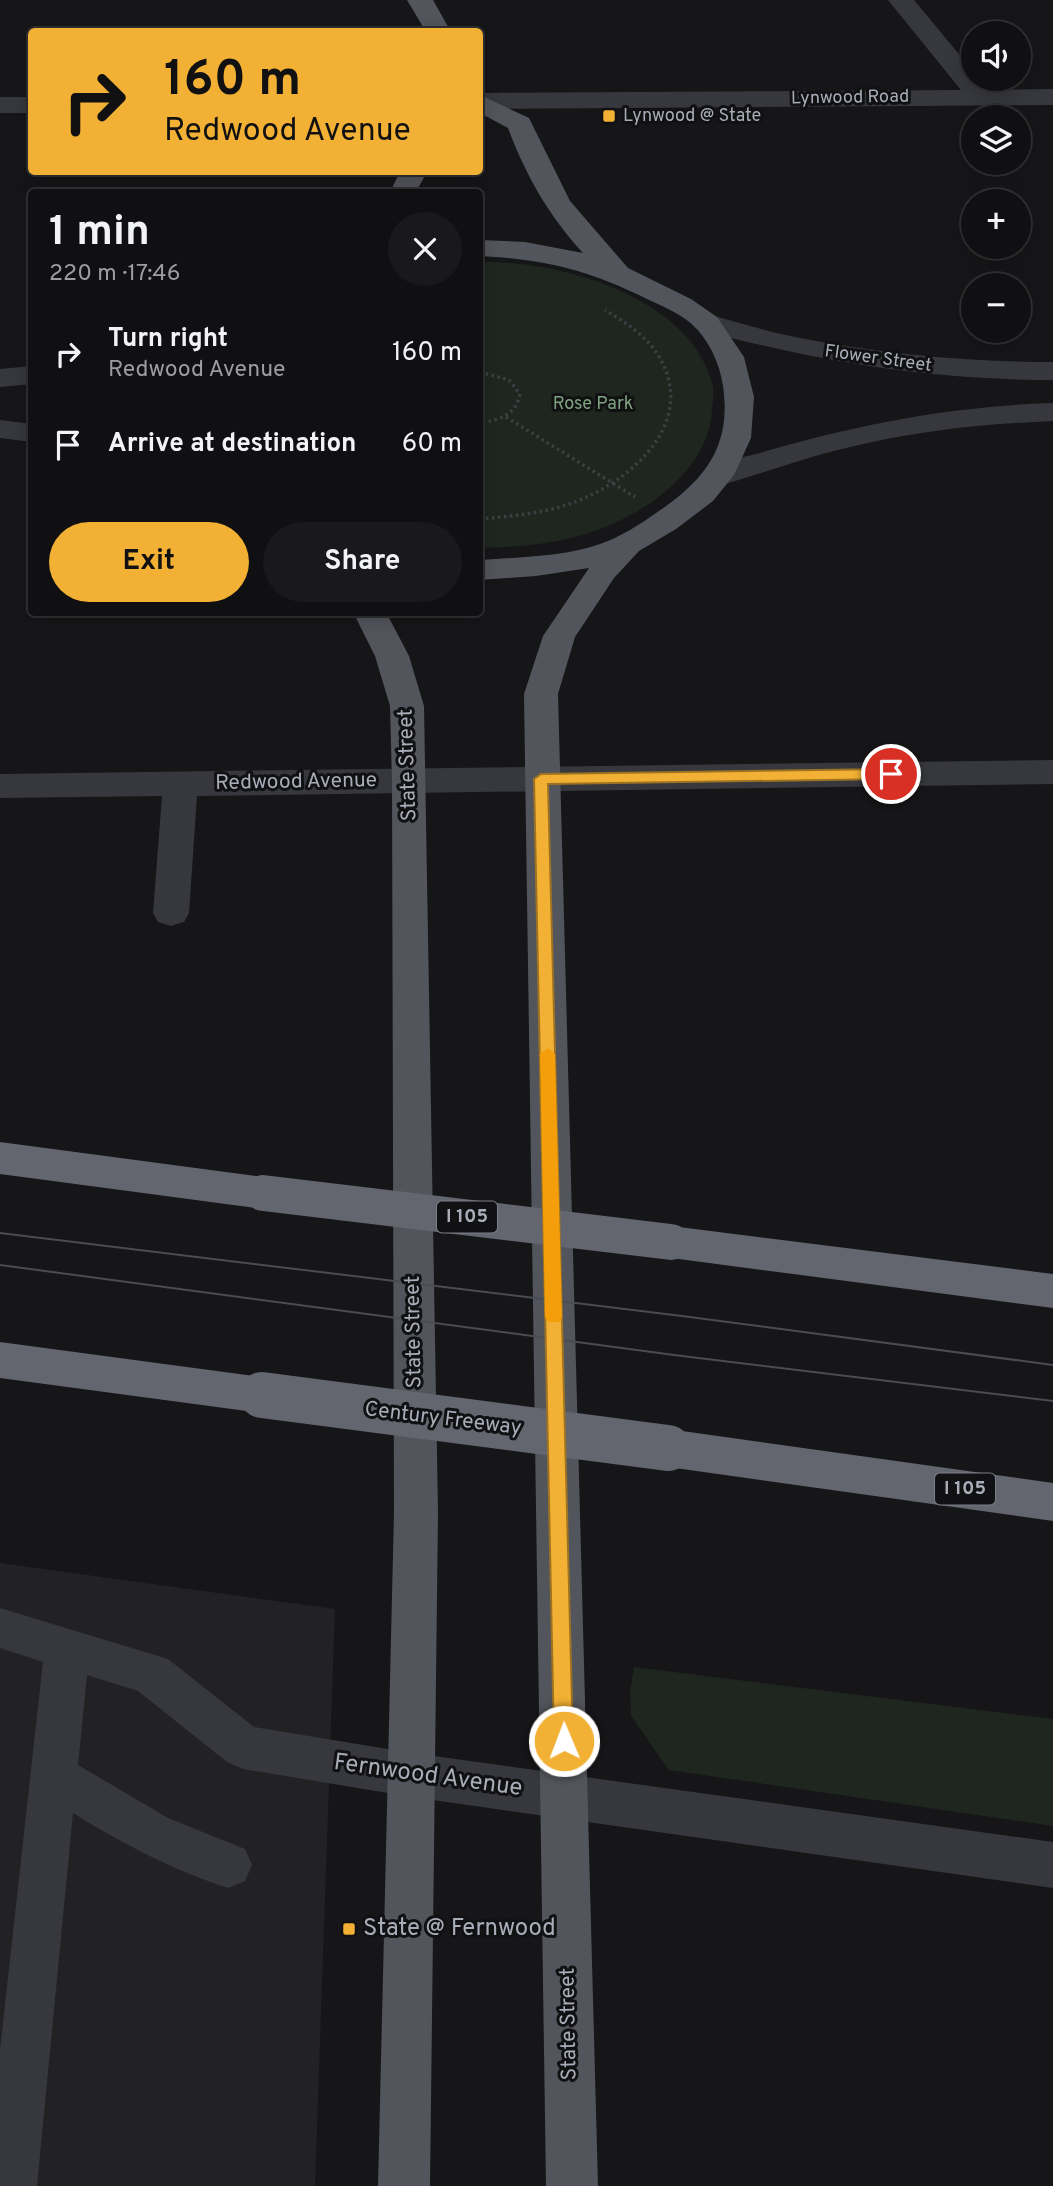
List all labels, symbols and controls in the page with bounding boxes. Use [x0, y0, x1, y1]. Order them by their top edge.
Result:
map controls [961, 21, 1031, 343]
button: sound [961, 21, 1031, 91]
text: 160 m [164, 51, 301, 113]
icon: right [49, 56, 140, 147]
street label: Lynwood Road [791, 85, 909, 111]
place label: Lynwood @ State [623, 105, 761, 128]
button: layers [961, 105, 1031, 175]
marker: Lynwood @ State [601, 108, 617, 124]
text: Redwood Avenue [164, 112, 411, 152]
button: + [961, 189, 1031, 259]
text: 1 min [49, 207, 150, 260]
button: close [388, 212, 462, 286]
text: 220 m · 17:46 [49, 260, 180, 289]
button: − [961, 273, 1031, 343]
text: Turn right [108, 323, 228, 356]
icon: right [49, 335, 87, 373]
text: 160 m [392, 337, 462, 370]
street label: Flower Street [823, 340, 933, 378]
text: Redwood Avenue [108, 356, 285, 385]
park label: Rose Park [553, 393, 633, 416]
icon: arrive [49, 426, 87, 464]
text: Arrive at destination [108, 428, 356, 461]
text: 60 m [402, 428, 462, 461]
button: Exit [49, 522, 249, 602]
button: Share [263, 522, 462, 602]
street label: State Street [393, 708, 423, 822]
pin [861, 744, 921, 804]
icon: arrive [872, 755, 910, 793]
street label: Redwood Avenue [215, 767, 377, 797]
road number: I 105 [437, 1202, 497, 1232]
street label: State Street [400, 1275, 428, 1389]
street label: Century Freeway [363, 1396, 523, 1442]
road number: I 105 [935, 1474, 995, 1504]
position arrow [527, 1704, 601, 1778]
street label: Fernwood Avenue [332, 1748, 524, 1804]
place label: State @ Fernwood [363, 1914, 556, 1944]
marker: State @ Fernwood [341, 1921, 357, 1937]
street label: State Street [555, 1967, 583, 2081]

